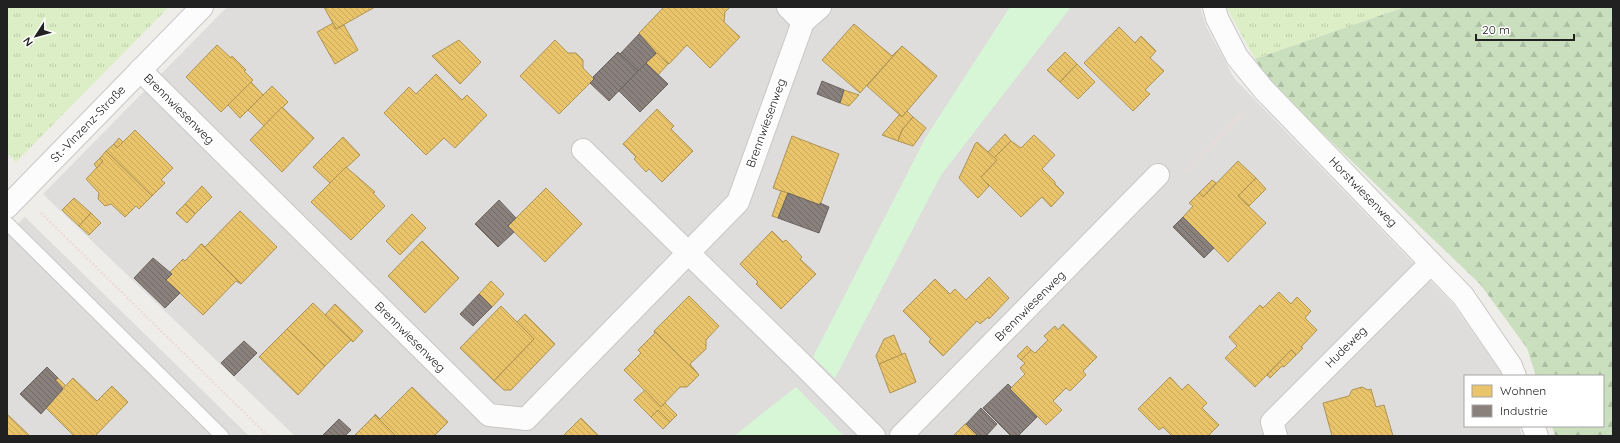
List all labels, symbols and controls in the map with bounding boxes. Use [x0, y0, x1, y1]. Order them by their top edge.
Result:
north arrow [16, 16, 56, 56]
scale bar [1476, 16, 1574, 42]
text: 20 m [1482, 22, 1510, 37]
text: N [20, 34, 36, 49]
street label: Brennwiesenweg [141, 70, 218, 147]
street label: Brennwiesenweg [742, 76, 789, 169]
street label: St.-Vinzenz-Straße [47, 82, 128, 165]
street label: Horstwiesenweg [1326, 153, 1401, 230]
street label: Brennwiesenweg [991, 267, 1068, 344]
street label: Brennwiesenweg [372, 298, 449, 375]
street label: Hudeweg [1322, 323, 1370, 371]
legend [1464, 375, 1604, 427]
text: Wohnen [1500, 383, 1546, 398]
text: Industrie [1500, 403, 1548, 418]

